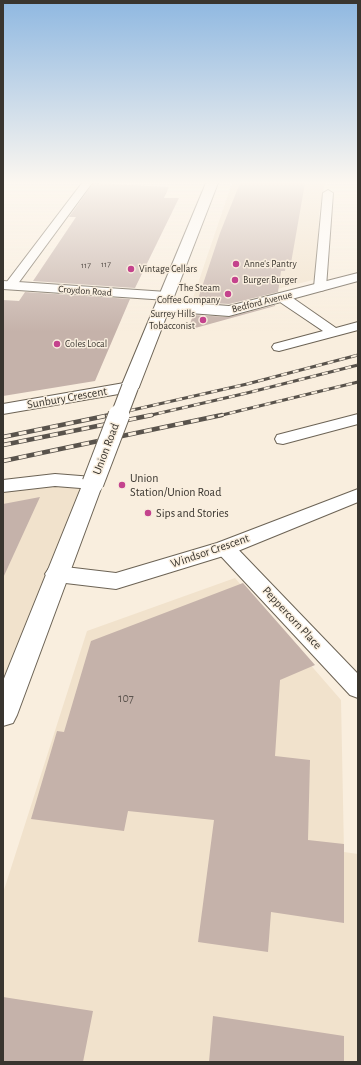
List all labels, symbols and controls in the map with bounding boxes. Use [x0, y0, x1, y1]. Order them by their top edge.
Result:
place label: Anne's Pantry [244, 258, 297, 270]
house number: 117 [101, 259, 111, 269]
marker: Anne's Pantry [231, 259, 241, 269]
house number: 117 [81, 260, 91, 270]
place label: Vintage Cellars [139, 263, 197, 275]
marker: Vintage Cellars [126, 264, 136, 274]
place label: Burger Burger [243, 274, 297, 286]
marker: Burger Burger [230, 275, 240, 285]
place label: The Steam Coffee Company [157, 282, 220, 306]
street label: Croydon Road [58, 283, 112, 299]
marker: The Steam Coffee Company [223, 289, 233, 299]
street label: Bedford Avenue [231, 289, 293, 315]
place label: Surrey Hills Tobacconist [149, 308, 195, 332]
marker: Surrey Hills Tobacconist [198, 315, 208, 325]
place label: Coles Local [65, 338, 107, 350]
marker: Coles Local [52, 339, 62, 349]
street label: Sunbury Crescent [26, 384, 108, 412]
street label: Union Road [90, 421, 122, 477]
place label: Union Station/Union Road [130, 471, 221, 499]
marker: Union Station/Union Road [117, 480, 127, 490]
place label: Sips and Stories [156, 506, 229, 520]
marker: Sips and Stories [143, 508, 153, 518]
street label: Windsor Crescent [169, 531, 251, 571]
street label: Peppercorn Place [259, 584, 325, 652]
house number: 107 [118, 691, 134, 705]

